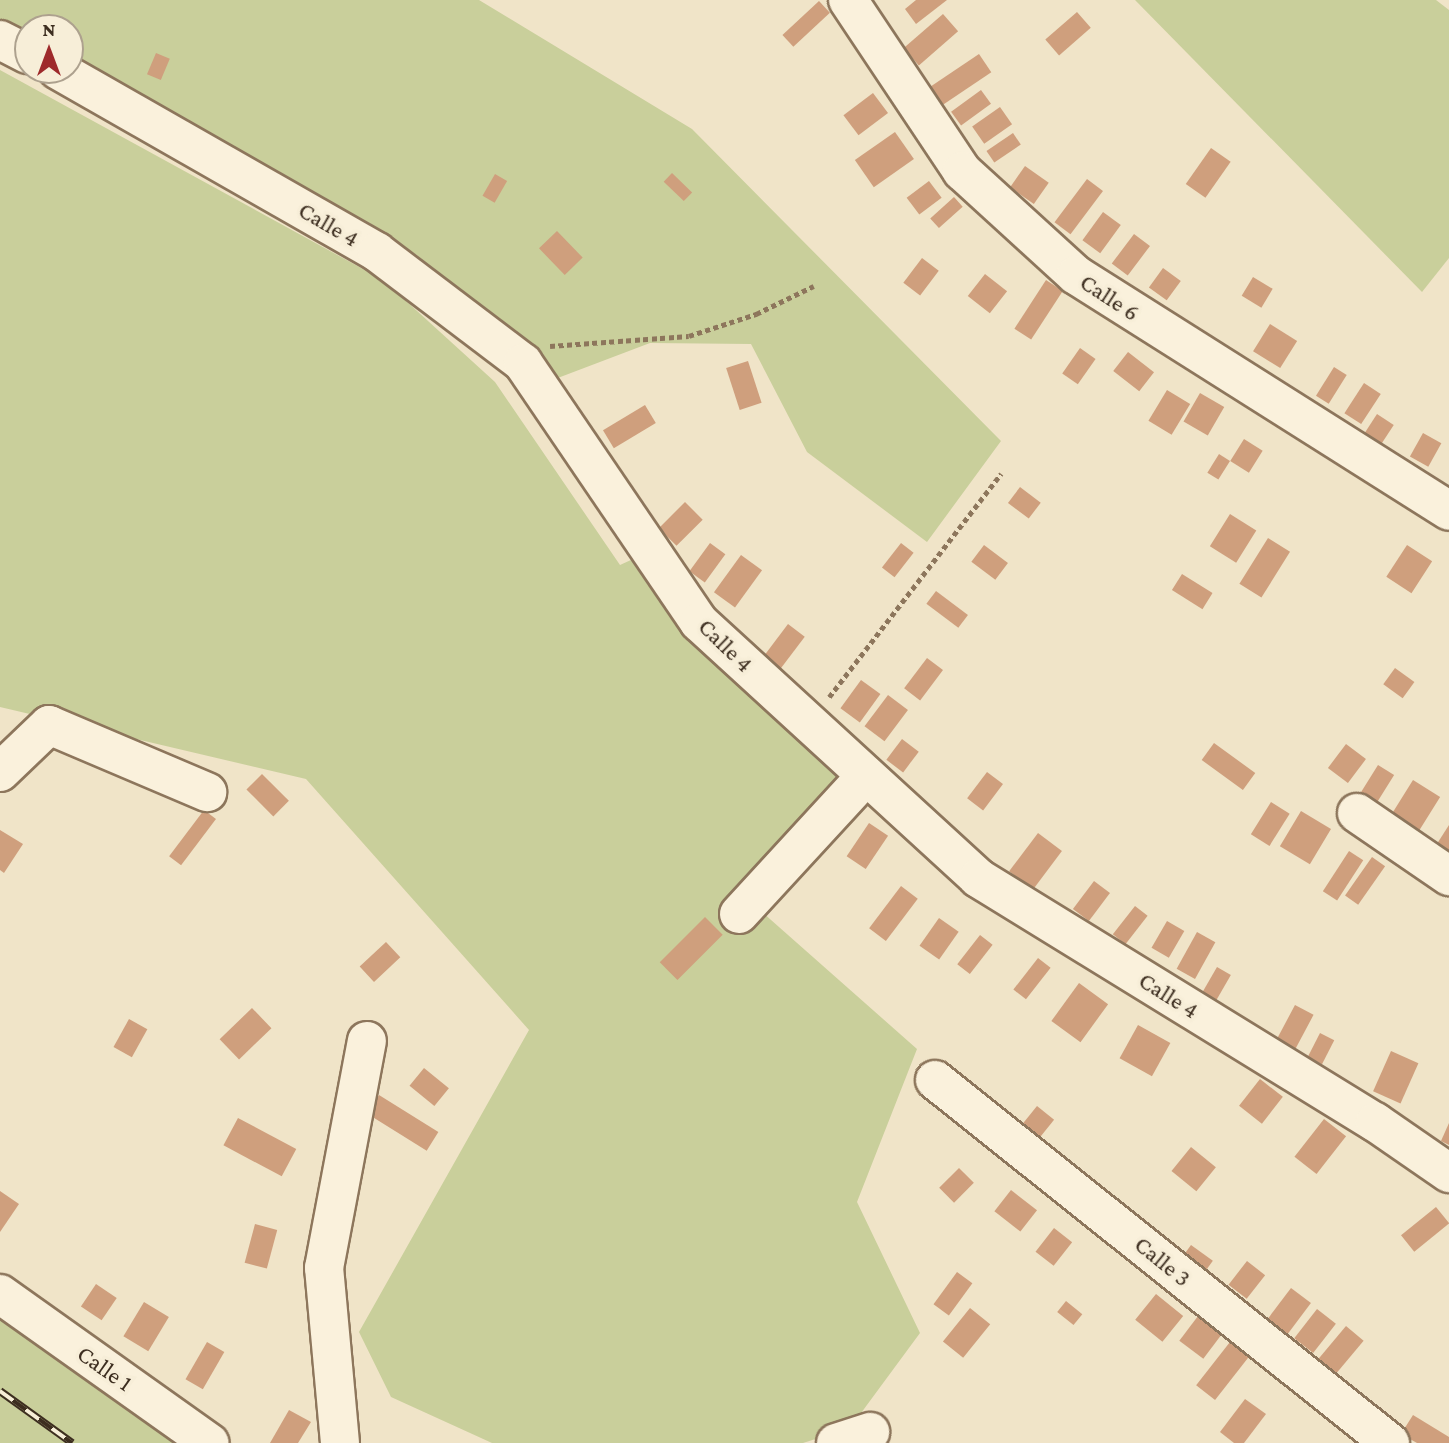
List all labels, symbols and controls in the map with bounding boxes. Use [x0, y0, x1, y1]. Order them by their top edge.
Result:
north arrow [14, 14, 84, 84]
text: N [43, 19, 55, 40]
street label: Calle 4 [294, 195, 364, 253]
street label: Calle 6 [1075, 267, 1145, 327]
street label: Calle 4 [693, 612, 759, 678]
street label: Calle 4 [1134, 966, 1204, 1024]
street label: Calle 3 [1129, 1230, 1197, 1292]
street label: Calle 1 [72, 1339, 138, 1397]

